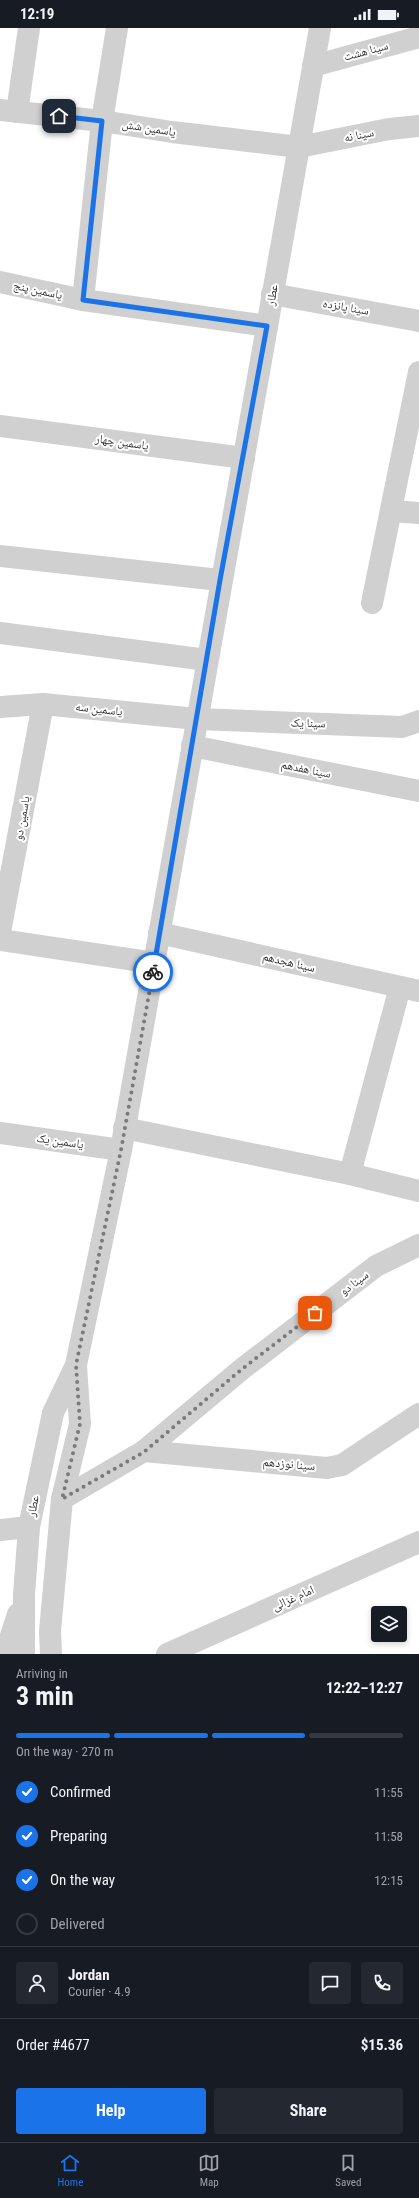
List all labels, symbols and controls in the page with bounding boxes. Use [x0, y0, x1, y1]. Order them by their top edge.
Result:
text: 12:19 [20, 5, 54, 23]
street label: سینا هشت [342, 38, 390, 64]
pin [42, 99, 76, 133]
icon: home [48, 105, 70, 127]
street label: یاسمین شش [121, 117, 177, 139]
street label: سینا نه [343, 125, 375, 145]
street label: یاسمین پنج [12, 278, 64, 302]
street label: عطار [263, 283, 281, 308]
street label: سینا پانزده [322, 296, 370, 318]
street label: یاسمین چهار [93, 431, 150, 453]
street label: یاسمین سه [75, 700, 124, 719]
street label: سینا یک [290, 715, 326, 731]
street label: سینا هفدهم [280, 757, 332, 782]
street label: یاسمین دو [11, 795, 33, 841]
street label: سینا هجدهم [261, 949, 317, 976]
courier [133, 952, 173, 992]
icon: bike [142, 961, 164, 983]
street label: یاسمین یک [35, 1131, 85, 1151]
street label: سینا دو [337, 1268, 371, 1298]
pin [298, 1296, 332, 1330]
icon: bag [304, 1302, 326, 1324]
street label: سینا نوزدهم [262, 1455, 316, 1474]
street label: عطار [24, 1494, 42, 1519]
street label: امام غزالی [270, 1582, 317, 1614]
map controls [371, 1606, 407, 1642]
button: layers [371, 1606, 407, 1642]
text: Arriving in [16, 1666, 68, 1681]
text: 12:22–12:27 [326, 1679, 403, 1697]
text: 3 min [16, 1681, 74, 1711]
text: On the way · 270 m [16, 1744, 113, 1759]
icon: check [16, 1781, 38, 1803]
text: Confirmed [50, 1783, 111, 1801]
text: 11:55 [374, 1785, 403, 1800]
icon: check [16, 1825, 38, 1847]
text: Preparing [50, 1827, 107, 1845]
text: 11:58 [374, 1829, 403, 1844]
icon: check [16, 1869, 38, 1891]
text: On the way [50, 1871, 115, 1889]
text: 12:15 [374, 1873, 403, 1888]
text: Delivered [50, 1915, 105, 1933]
button: person [16, 1962, 58, 2004]
button: chat [309, 1962, 351, 2004]
button: phone [361, 1962, 403, 2004]
text: Jordan [68, 1966, 110, 1984]
text: Courier · 4.9 [68, 1984, 131, 1999]
text: Order #4677 [16, 2036, 90, 2054]
text: $15.36 [361, 2036, 403, 2054]
button: Help [16, 2088, 206, 2134]
button: Share [214, 2088, 403, 2134]
tab: Home [58, 2152, 83, 2189]
tab: Map [198, 2152, 220, 2189]
tab: Saved [335, 2152, 361, 2189]

